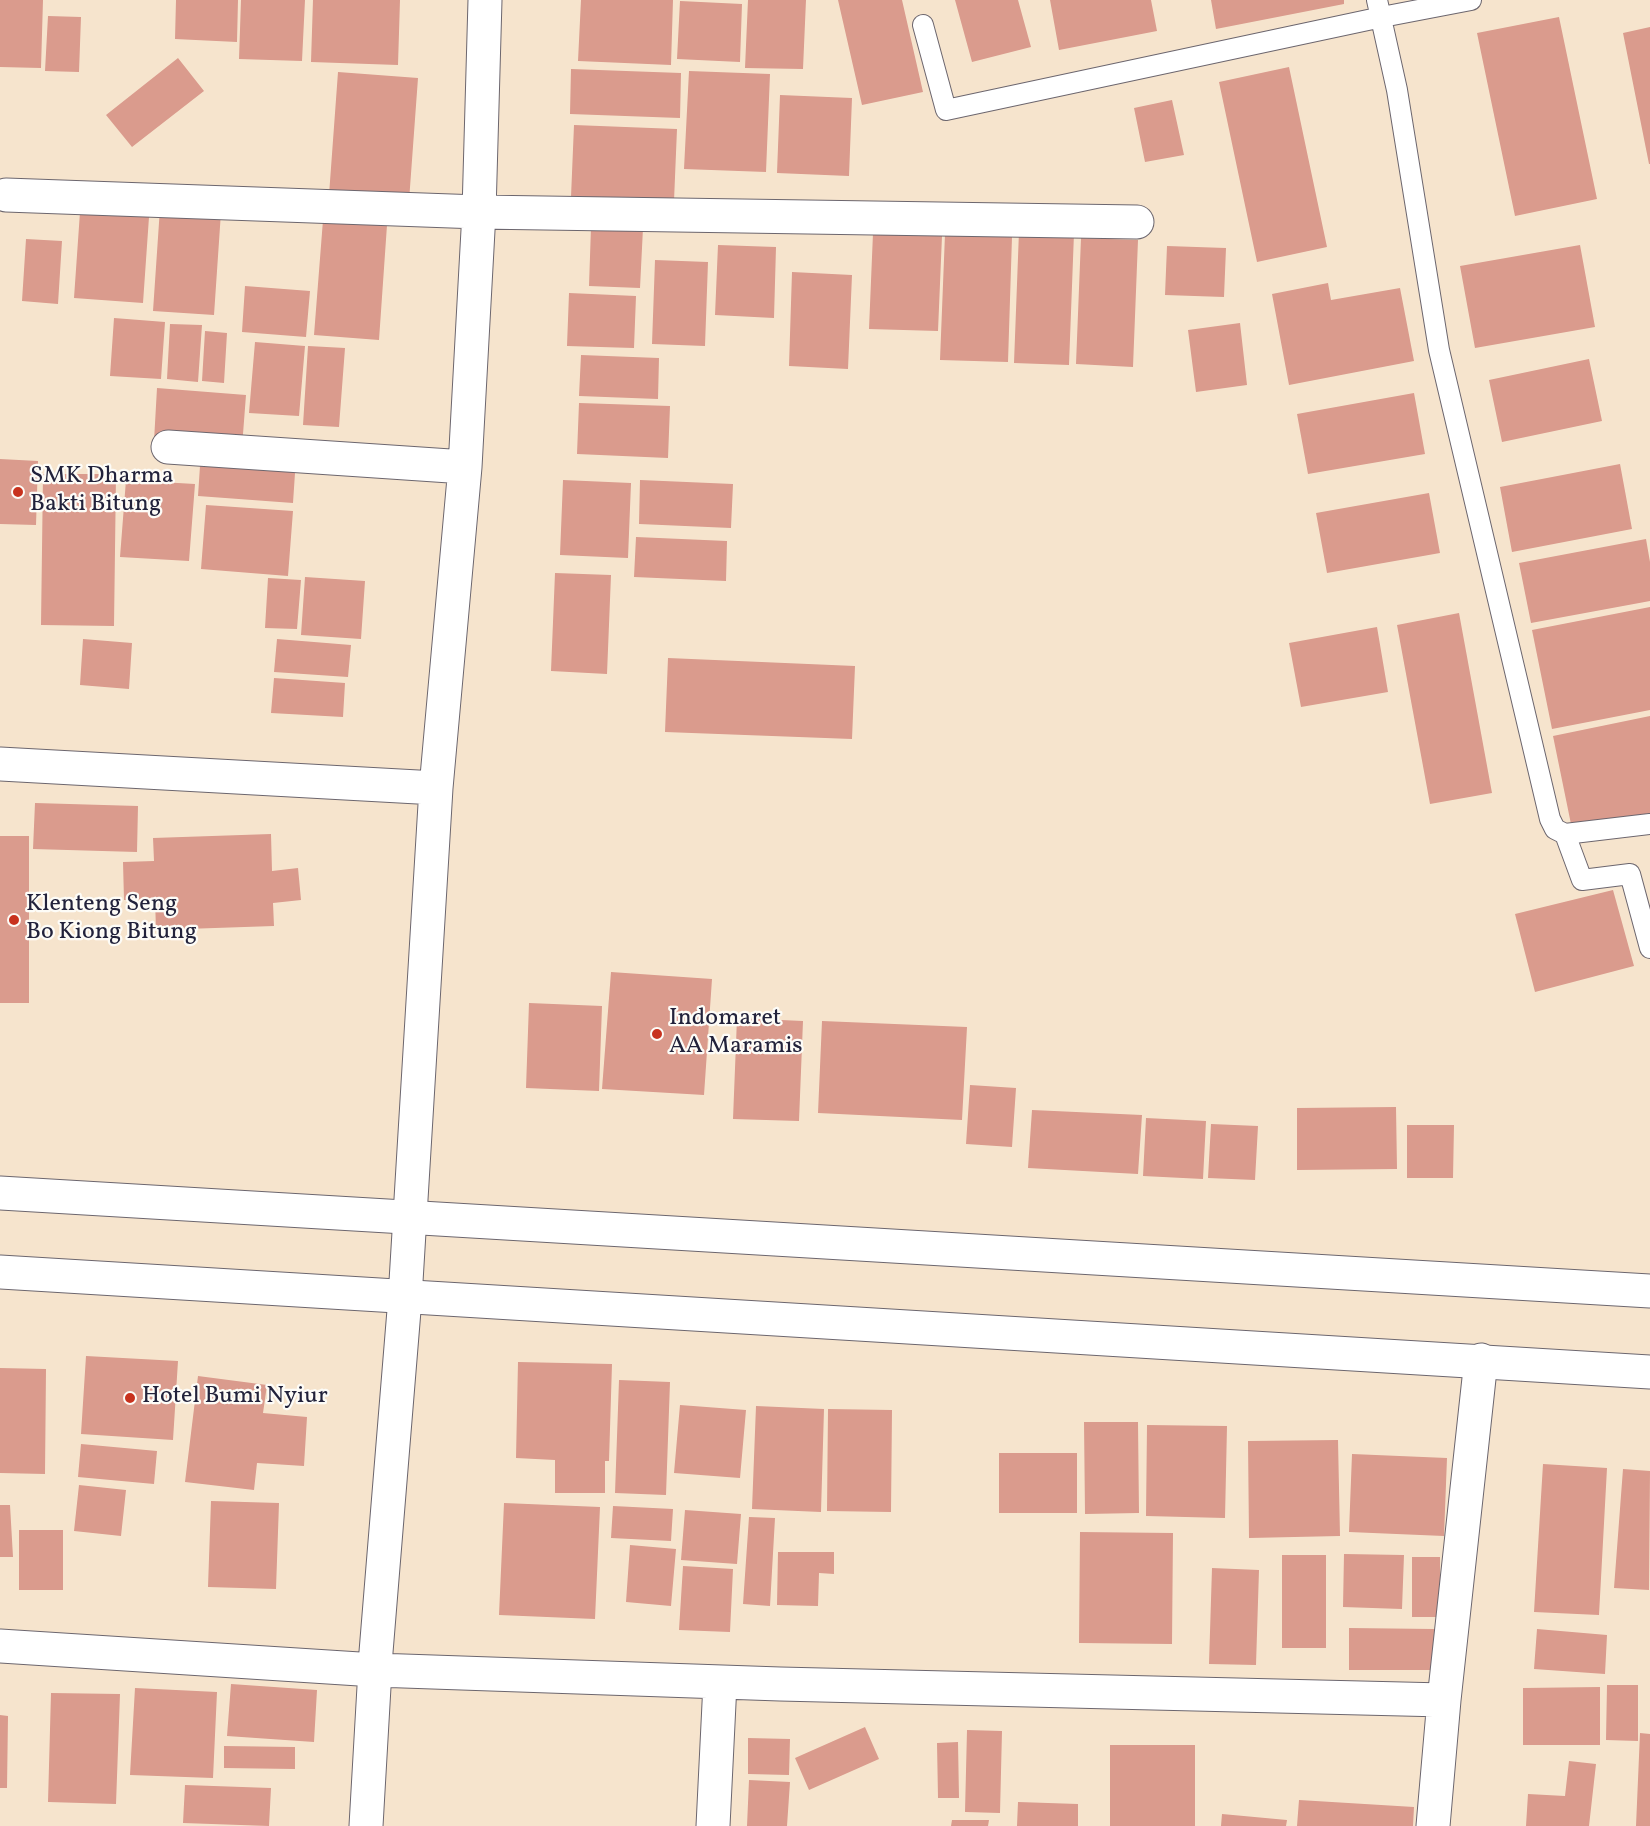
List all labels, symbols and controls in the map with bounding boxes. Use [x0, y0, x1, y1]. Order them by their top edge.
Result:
place label: SMK Dharma Bakti Bitung [30, 464, 174, 520]
marker: SMK Dharma Bakti Bitung [11, 485, 25, 499]
place label: Klenteng Seng Bo Kiong Bitung [26, 892, 197, 948]
marker: Klenteng Seng Bo Kiong Bitung [7, 913, 21, 927]
place label: Indomaret AA Maramis [669, 1006, 803, 1062]
marker: Indomaret AA Maramis [650, 1027, 664, 1041]
place label: Hotel Bumi Nyiur [142, 1384, 328, 1412]
marker: Hotel Bumi Nyiur [123, 1391, 137, 1405]

